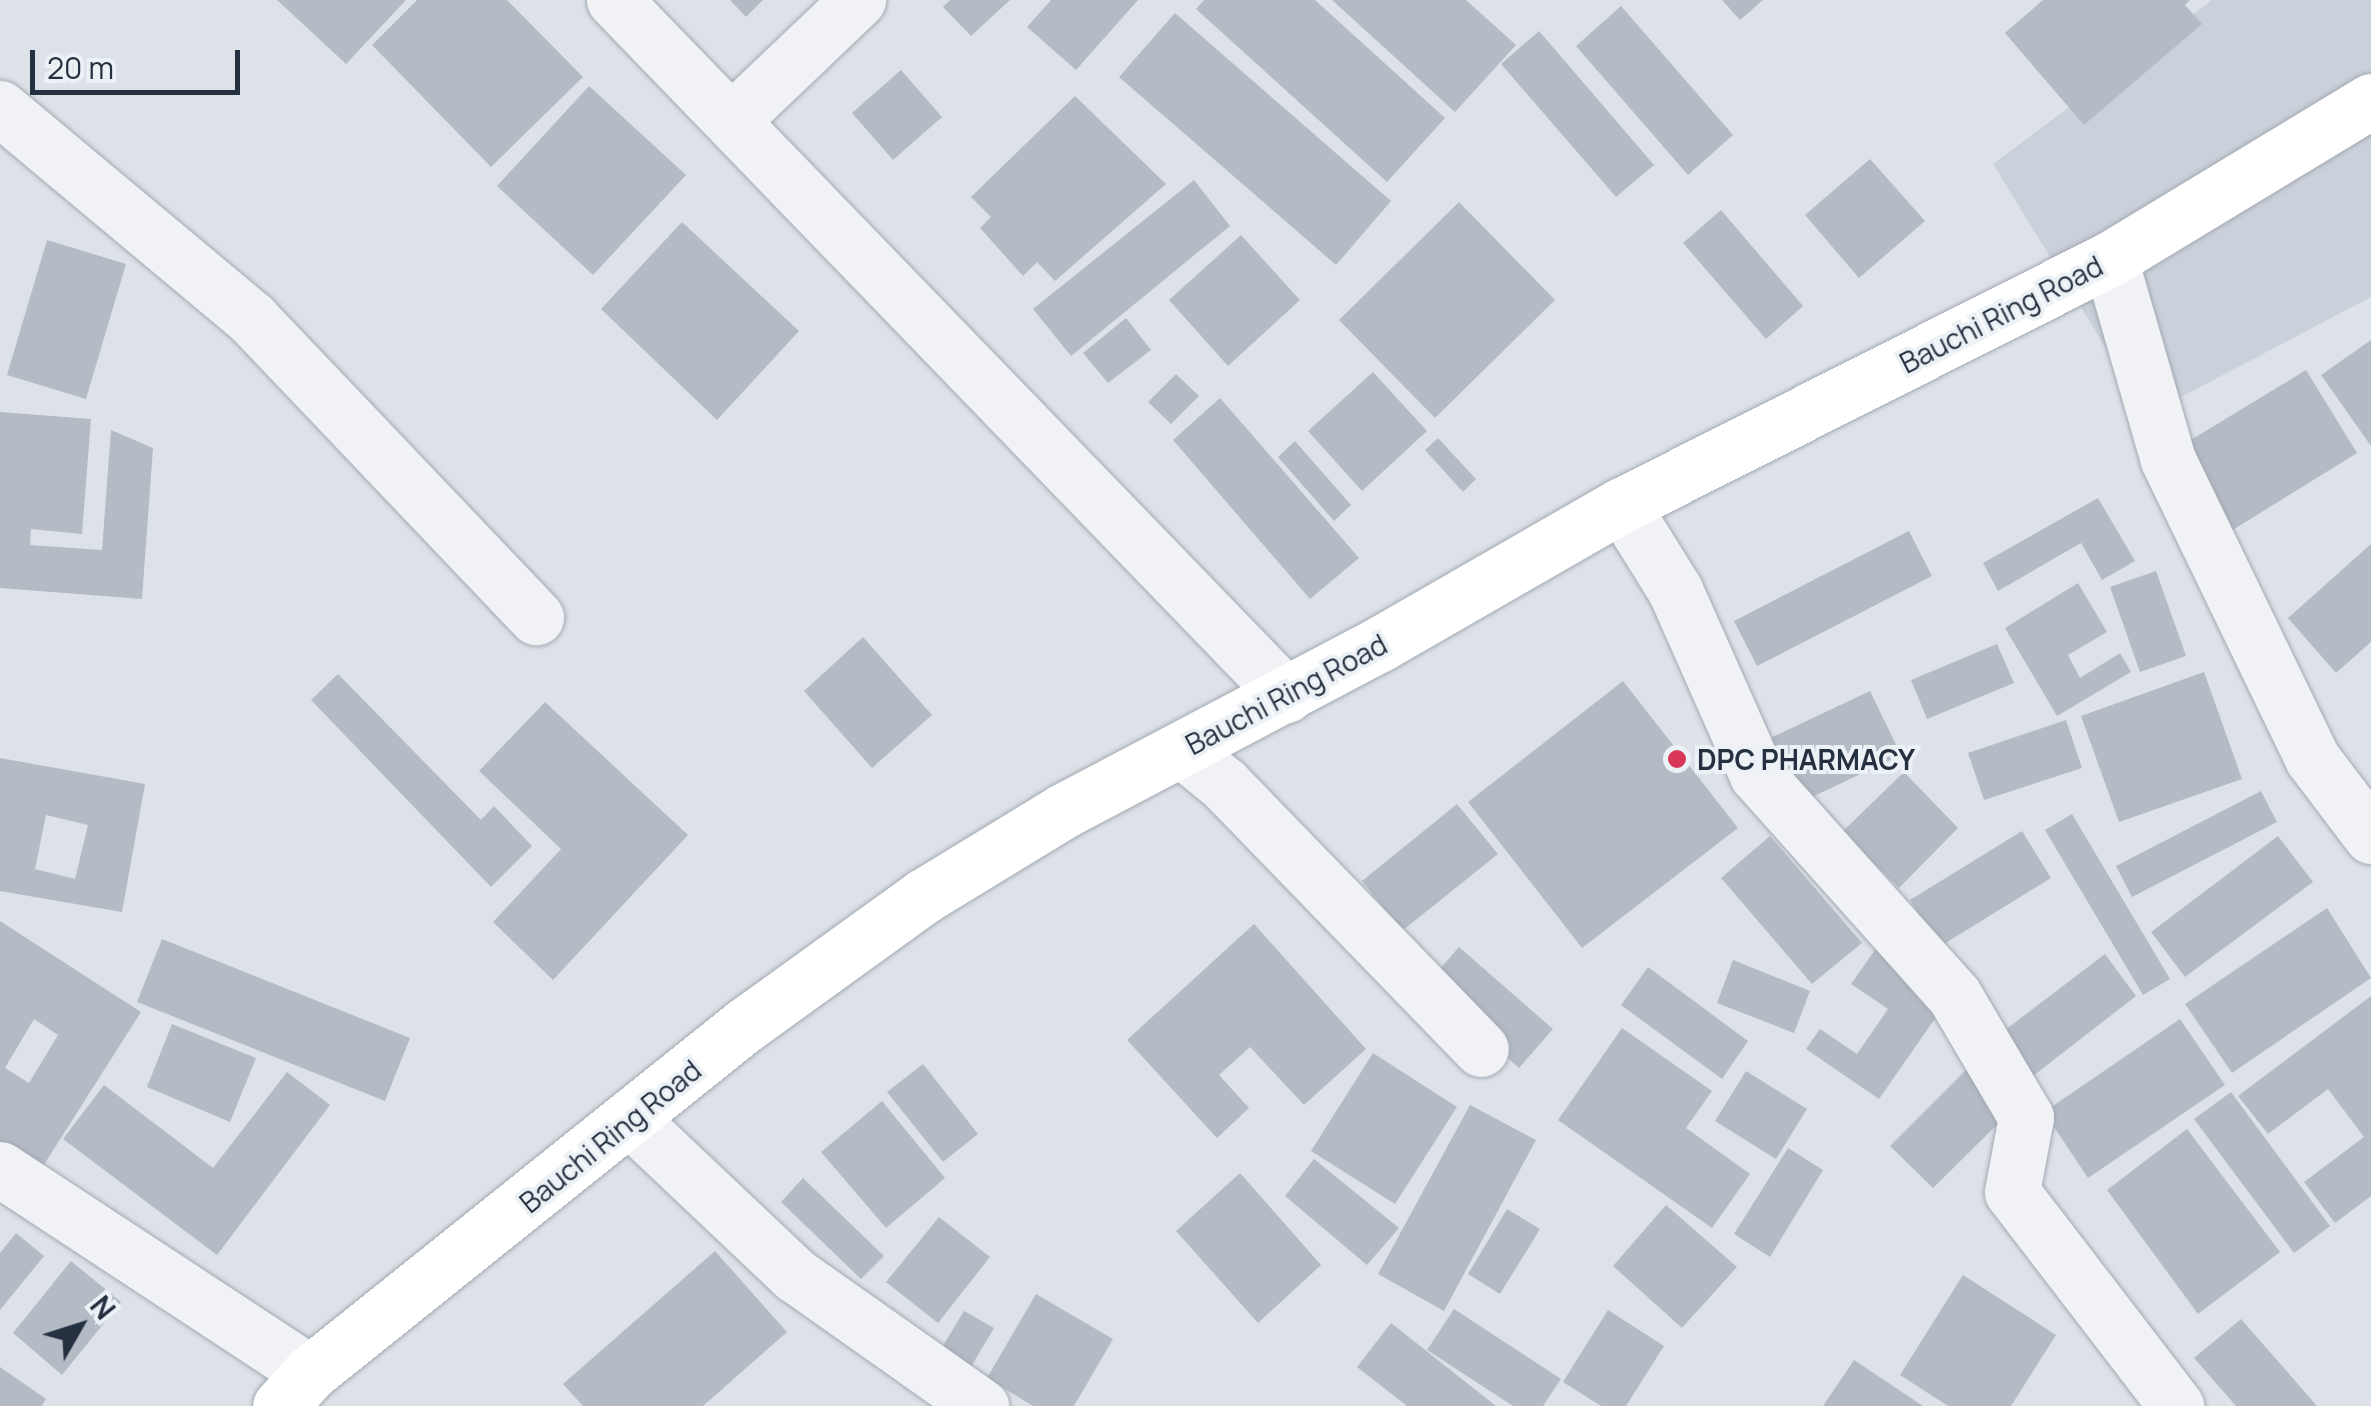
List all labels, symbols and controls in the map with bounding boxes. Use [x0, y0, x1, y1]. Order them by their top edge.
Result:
scale bar [35, 30, 245, 92]
text: 20 m [47, 47, 114, 88]
street label: Bauchi Ring Road [1894, 248, 2108, 380]
street label: Bauchi Ring Road [1180, 627, 1392, 761]
place label: DPC PHARMACY [1697, 742, 1915, 776]
marker: DPC PHARMACY [1666, 748, 1688, 770]
street label: Bauchi Ring Road [513, 1053, 707, 1219]
north arrow [30, 1276, 130, 1376]
text: N [82, 1287, 124, 1327]

